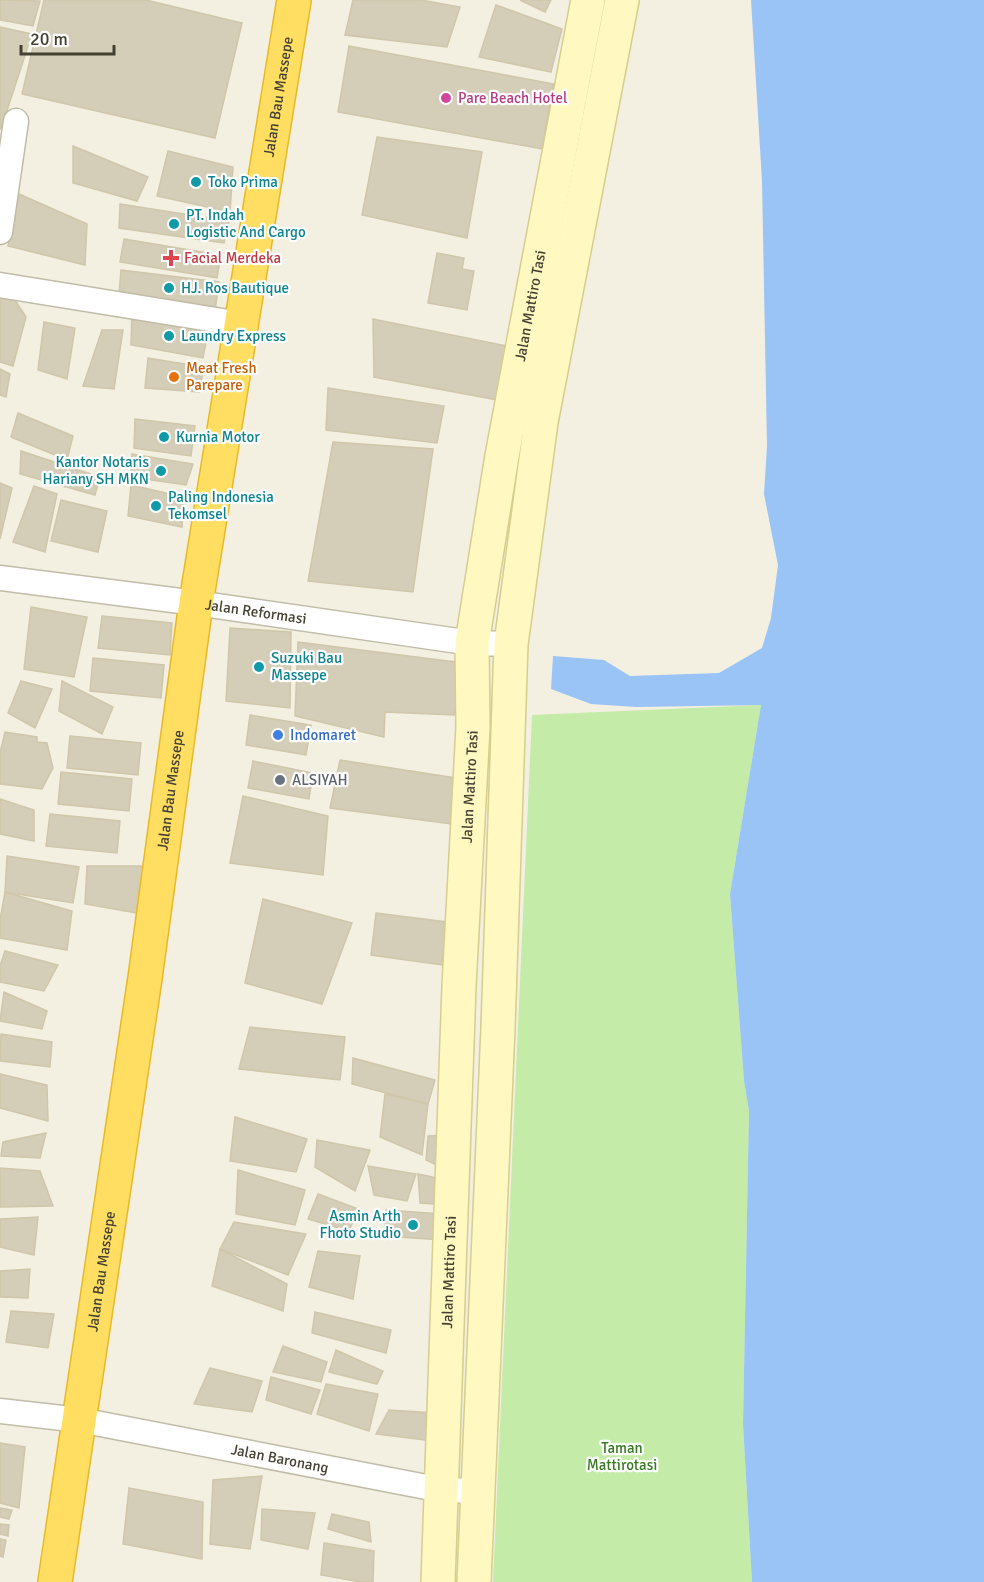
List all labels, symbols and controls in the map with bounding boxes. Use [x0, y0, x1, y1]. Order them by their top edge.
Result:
scale bar [21, 18, 114, 56]
text: 20 m [30, 28, 68, 50]
street label: Jalan Bau Massepe [260, 35, 297, 158]
place label: Pare Beach Hotel [458, 89, 567, 107]
marker: Pare Beach Hotel [439, 91, 453, 105]
place label: Toko Prima [208, 173, 278, 191]
marker: Toko Prima [189, 175, 203, 189]
place label: PT. Indah Logistic And Cargo [186, 206, 306, 241]
marker: PT. Indah Logistic And Cargo [167, 217, 181, 231]
marker: Facial Merdeka [162, 249, 180, 267]
place label: Facial Merdeka [184, 249, 281, 267]
street label: Jalan Mattiro Tasi [511, 249, 550, 363]
place label: HJ. Ros Bautique [181, 279, 289, 297]
marker: HJ. Ros Bautique [162, 281, 176, 295]
place label: Laundry Express [181, 327, 286, 345]
marker: Laundry Express [162, 329, 176, 343]
place label: Meat Fresh Parepare [186, 359, 257, 394]
marker: Meat Fresh Parepare [167, 370, 181, 384]
place label: Kurnia Motor [176, 428, 260, 446]
marker: Kurnia Motor [157, 430, 171, 444]
place label: Kantor Notaris Hariany SH MKN [43, 453, 149, 488]
marker: Kantor Notaris Hariany SH MKN [154, 464, 168, 478]
place label: Paling Indonesia Tekomsel [168, 488, 274, 523]
marker: Paling Indonesia Tekomsel [149, 499, 163, 513]
street label: Jalan Reformasi [204, 595, 308, 628]
place label: Suzuki Bau Massepe [271, 649, 342, 684]
marker: Suzuki Bau Massepe [252, 660, 266, 674]
place label: Indomaret [290, 726, 356, 744]
marker: Indomaret [271, 728, 285, 742]
street label: Jalan Bau Massepe [153, 729, 188, 852]
street label: Jalan Mattiro Tasi [458, 730, 482, 843]
place label: ALSIYAH [292, 771, 348, 789]
marker: ALSIYAH [273, 773, 287, 787]
place label: Asmin Arth Fhoto Studio [320, 1207, 401, 1242]
street label: Jalan Bau Massepe [83, 1210, 119, 1333]
street label: Jalan Mattiro Tasi [438, 1216, 460, 1329]
marker: Asmin Arth Fhoto Studio [406, 1218, 420, 1232]
park label: Taman Mattirotasi [587, 1439, 657, 1474]
street label: Jalan Baronang [229, 1440, 330, 1477]

